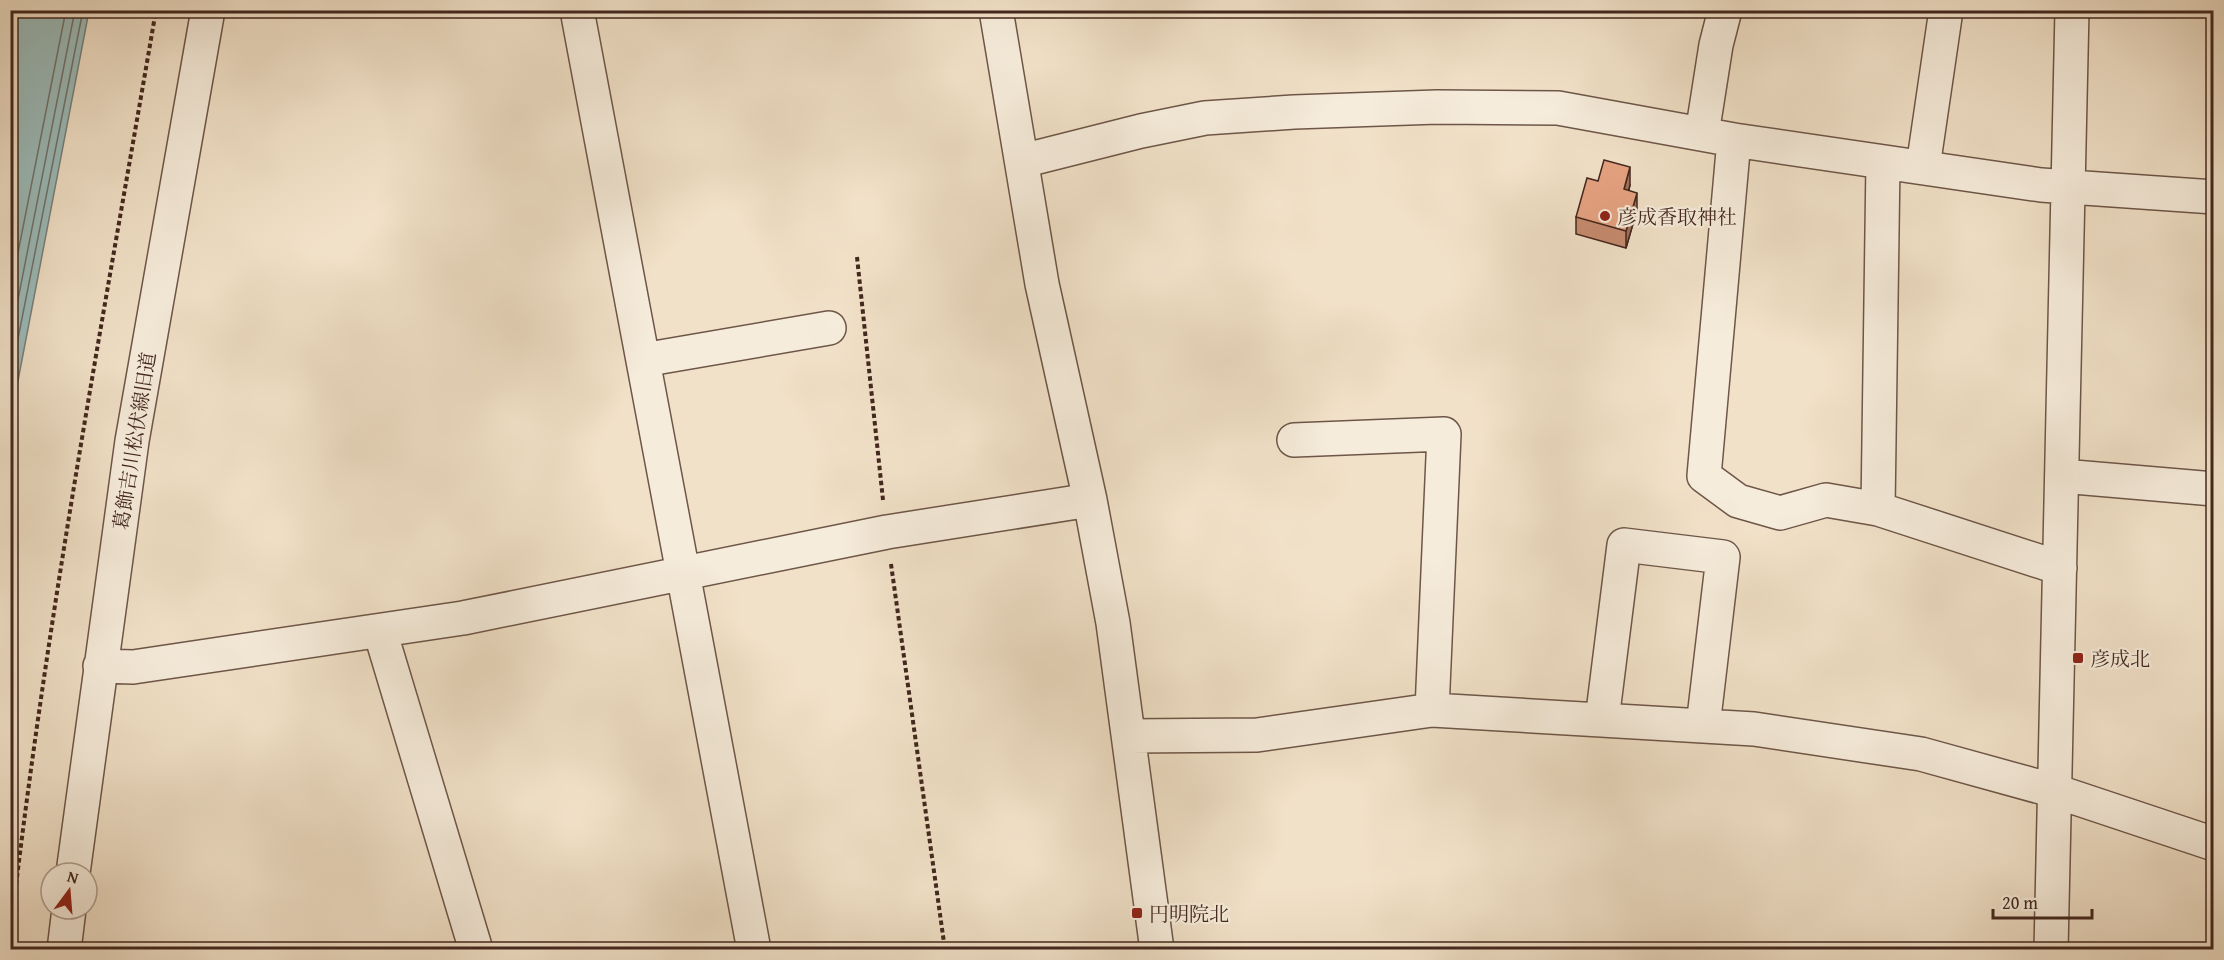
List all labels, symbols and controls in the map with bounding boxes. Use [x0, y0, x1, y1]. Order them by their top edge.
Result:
place label: 彦成香取神社 [1617, 202, 1737, 231]
marker: 彦成香取神社 [1598, 209, 1612, 223]
street label: 葛飾吉川松伏線旧道 [106, 350, 162, 532]
place label: 彦成北 [2090, 644, 2150, 673]
marker: 彦成北 [2071, 651, 2085, 665]
north arrow [39, 861, 99, 921]
text: N [65, 864, 82, 890]
scale bar [1993, 882, 2092, 920]
text: 20 m [2002, 889, 2038, 916]
place label: 円明院北 [1149, 899, 1229, 928]
marker: 円明院北 [1130, 906, 1144, 920]

